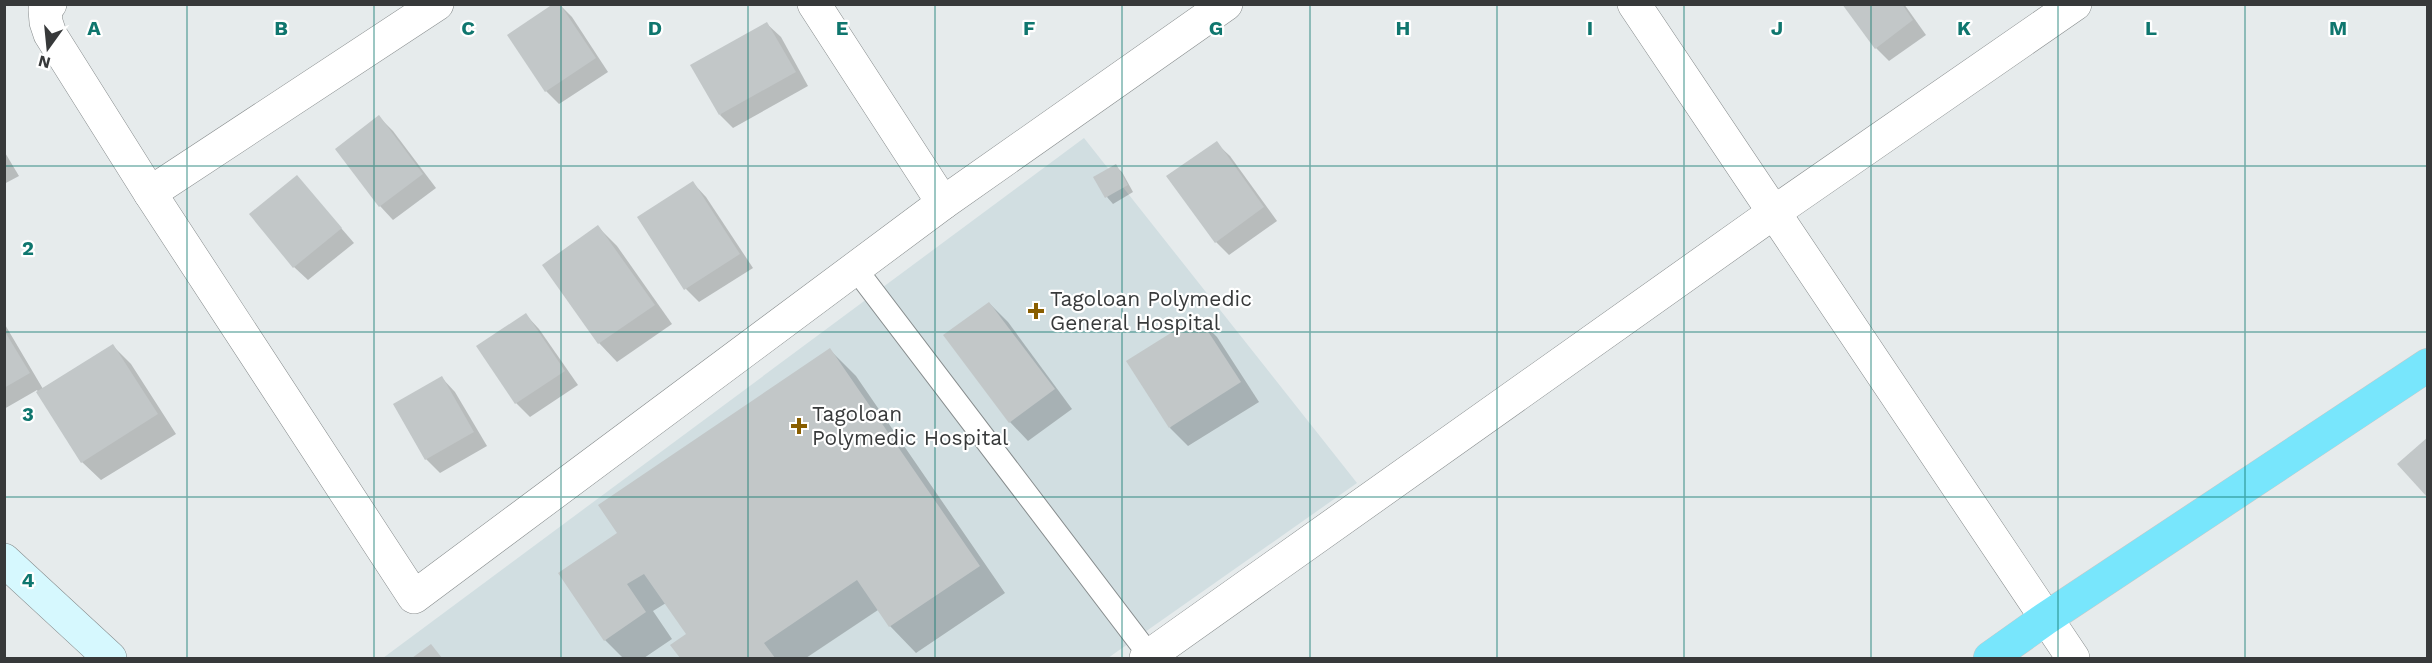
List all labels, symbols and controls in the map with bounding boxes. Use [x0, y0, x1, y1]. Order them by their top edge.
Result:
text: A [87, 16, 101, 40]
text: B [274, 16, 288, 40]
text: C [461, 16, 475, 40]
text: D [648, 16, 662, 40]
text: E [836, 16, 848, 40]
text: F [1023, 16, 1035, 40]
text: G [1209, 16, 1223, 40]
text: H [1396, 16, 1410, 40]
text: I [1587, 16, 1593, 40]
text: J [1771, 16, 1783, 40]
text: K [1957, 16, 1971, 40]
text: L [2145, 16, 2157, 40]
text: M [2329, 16, 2347, 40]
north arrow [18, 18, 78, 78]
text: N [36, 51, 52, 73]
text: 2 [22, 236, 34, 260]
place label: Tagoloan Polymedic General Hospital [1050, 286, 1252, 335]
marker: Tagoloan Polymedic General Hospital [1027, 302, 1045, 320]
place label: Tagoloan Polymedic Hospital [812, 401, 1009, 450]
text: 3 [22, 402, 34, 426]
marker: Tagoloan Polymedic Hospital [790, 417, 808, 435]
text: 4 [22, 568, 35, 592]

